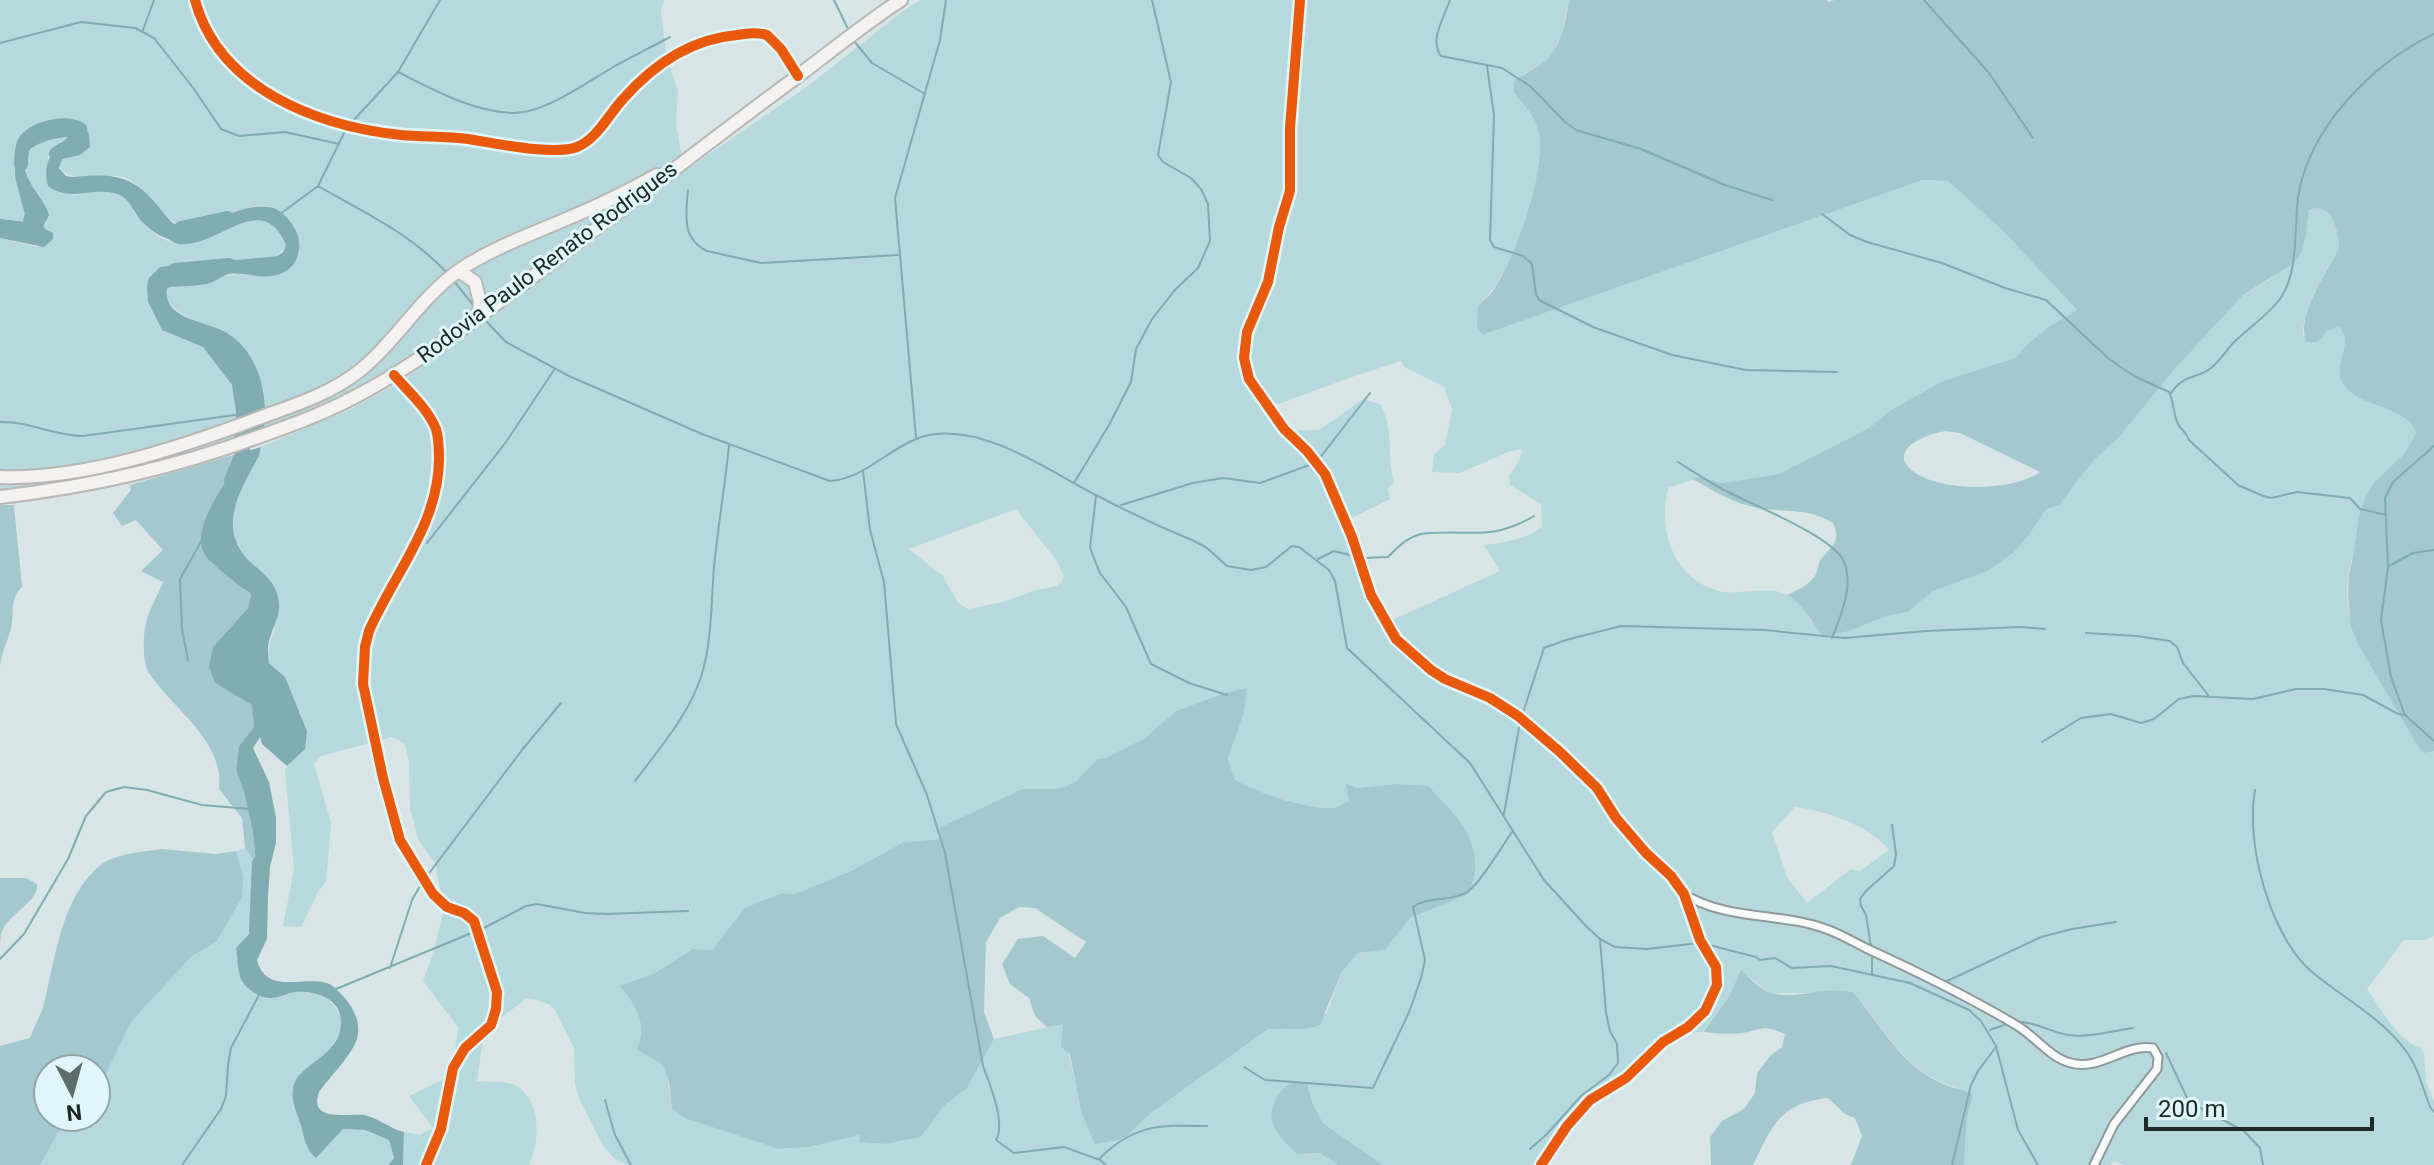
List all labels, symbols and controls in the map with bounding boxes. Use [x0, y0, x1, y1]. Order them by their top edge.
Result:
street label: Rodovia Paulo Renato Rodrigues [412, 156, 682, 368]
north arrow [32, 1053, 112, 1133]
scale bar [2146, 1081, 2372, 1131]
text: 200 m [2158, 1095, 2225, 1123]
text: N [65, 1099, 83, 1126]

